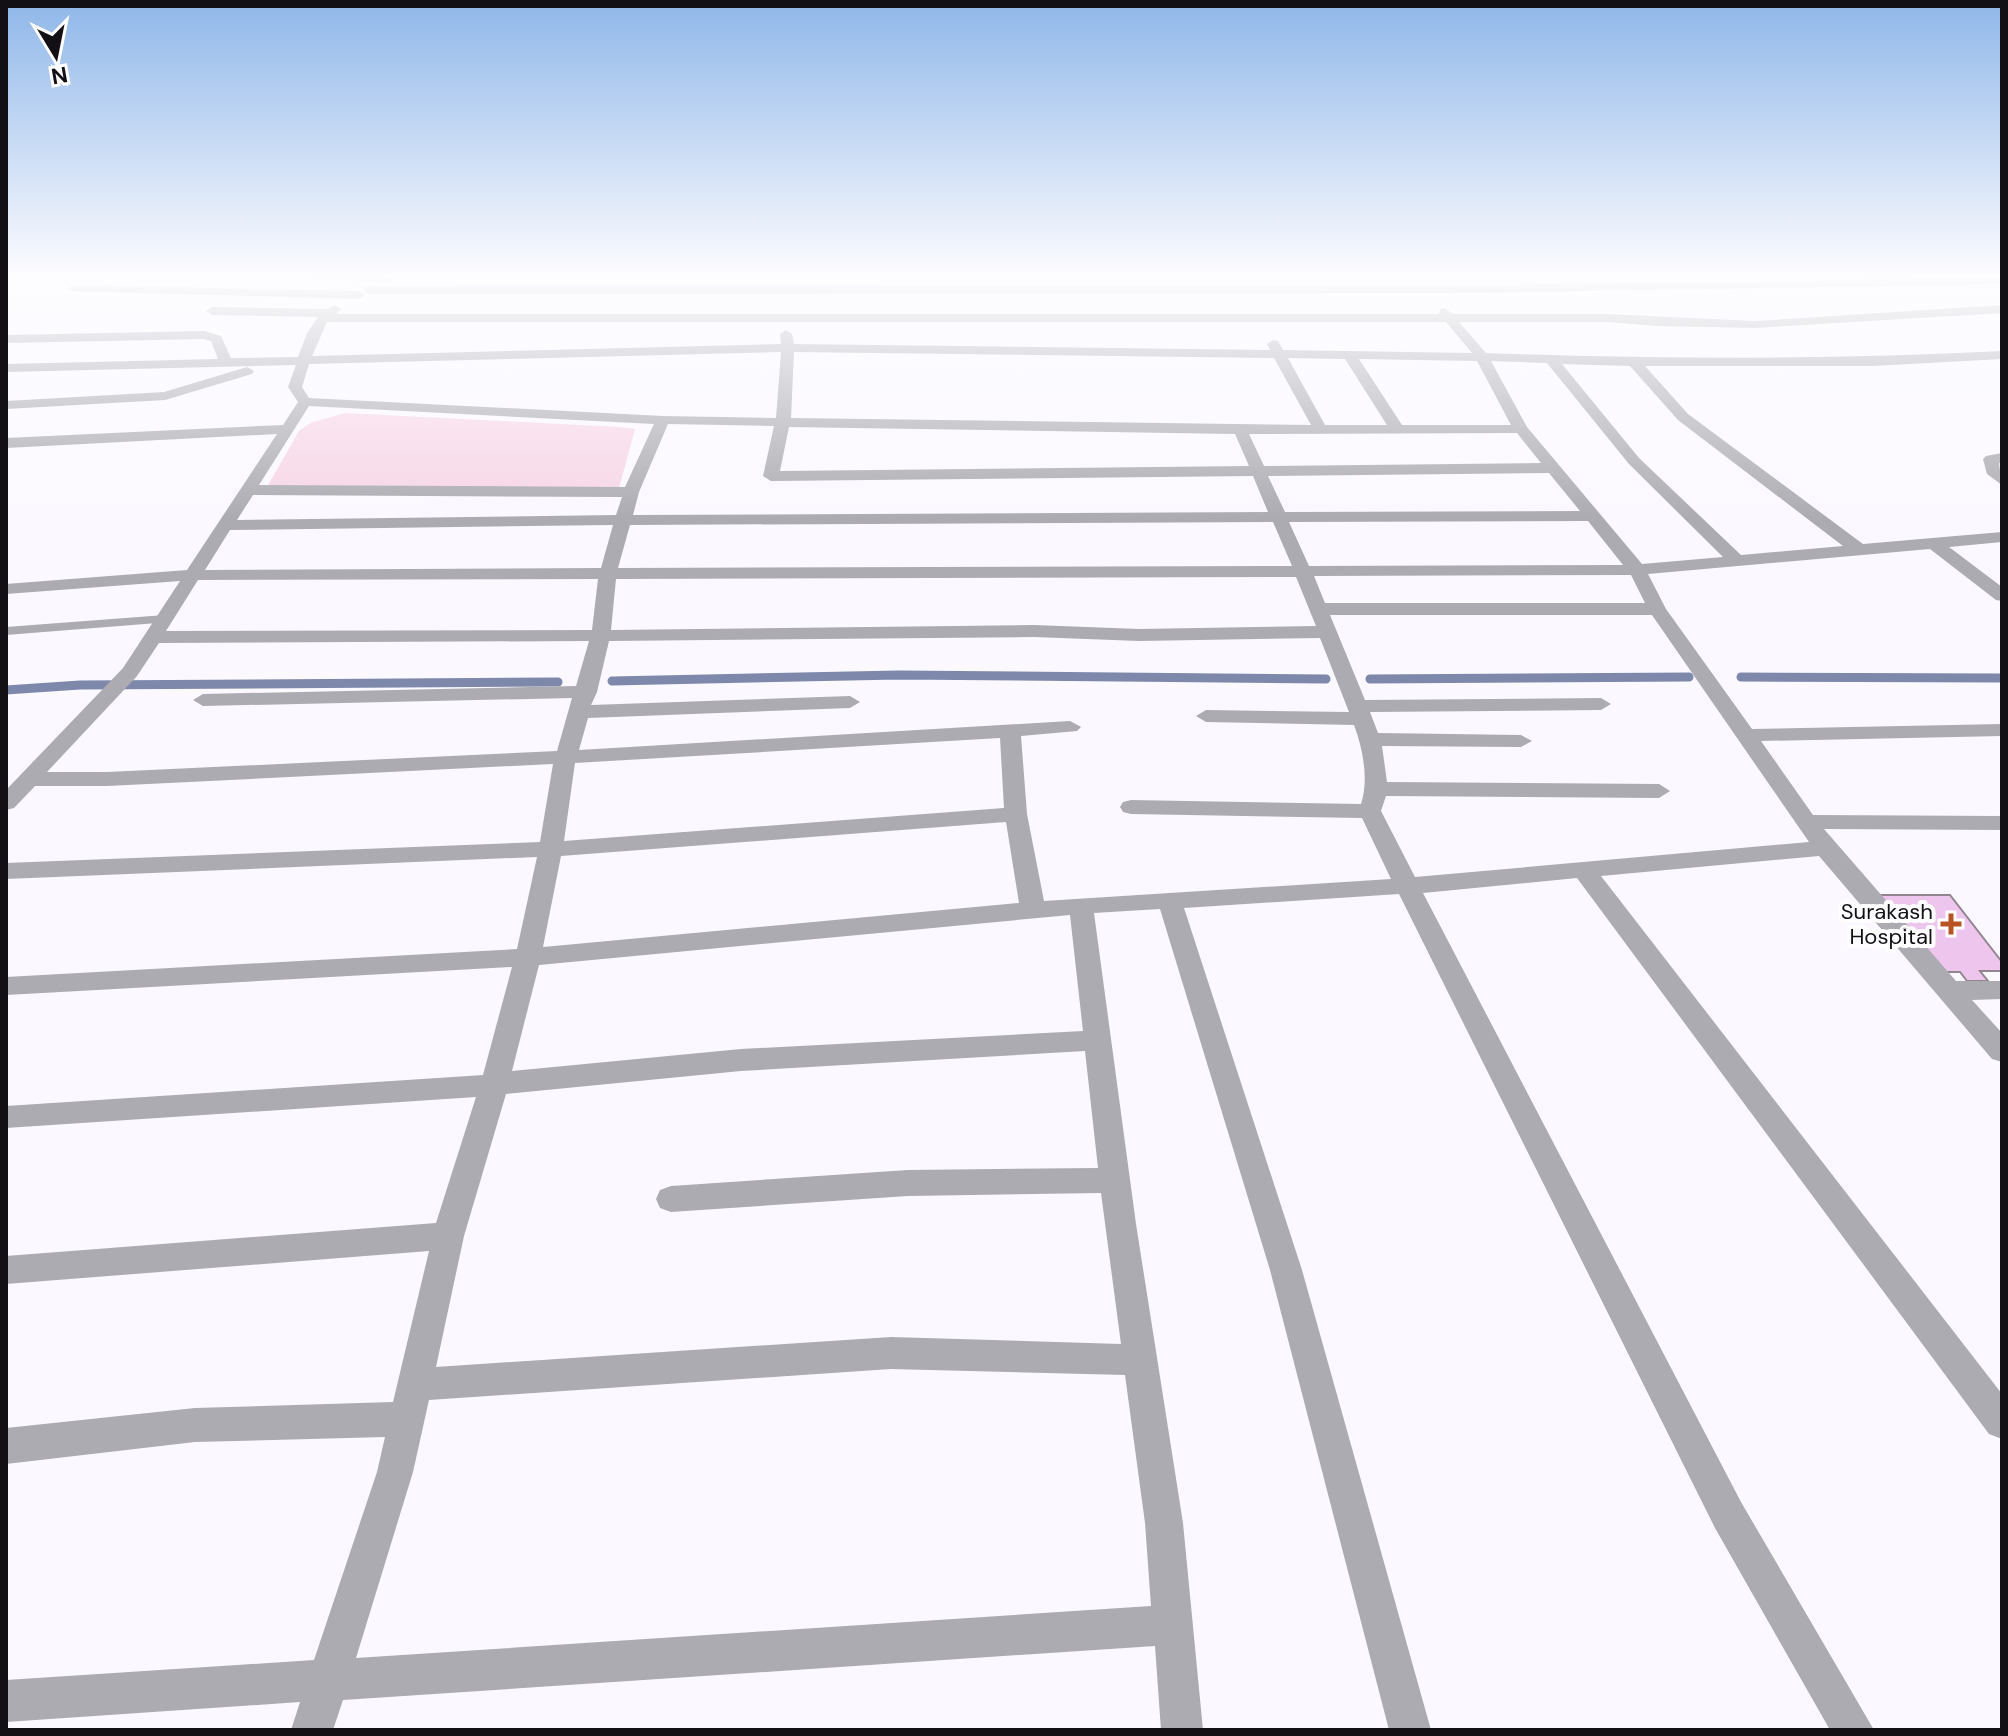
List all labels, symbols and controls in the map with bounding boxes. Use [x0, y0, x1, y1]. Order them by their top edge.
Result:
north arrow [16, 16, 96, 96]
text: N [49, 60, 70, 91]
place label: Surakash Hospital [1841, 897, 1933, 951]
marker: Surakash Hospital [1940, 913, 1962, 935]

